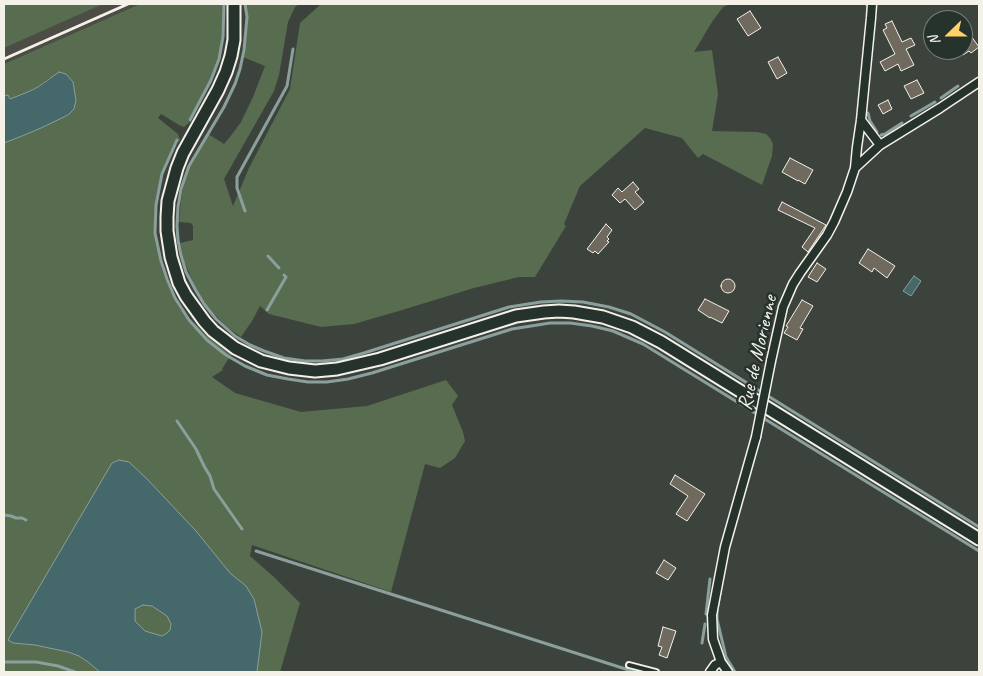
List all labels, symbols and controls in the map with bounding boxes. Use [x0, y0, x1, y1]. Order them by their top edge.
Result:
north arrow [923, 10, 973, 60]
text: N [925, 33, 944, 48]
street label: Rue de Morienne [733, 293, 783, 413]

